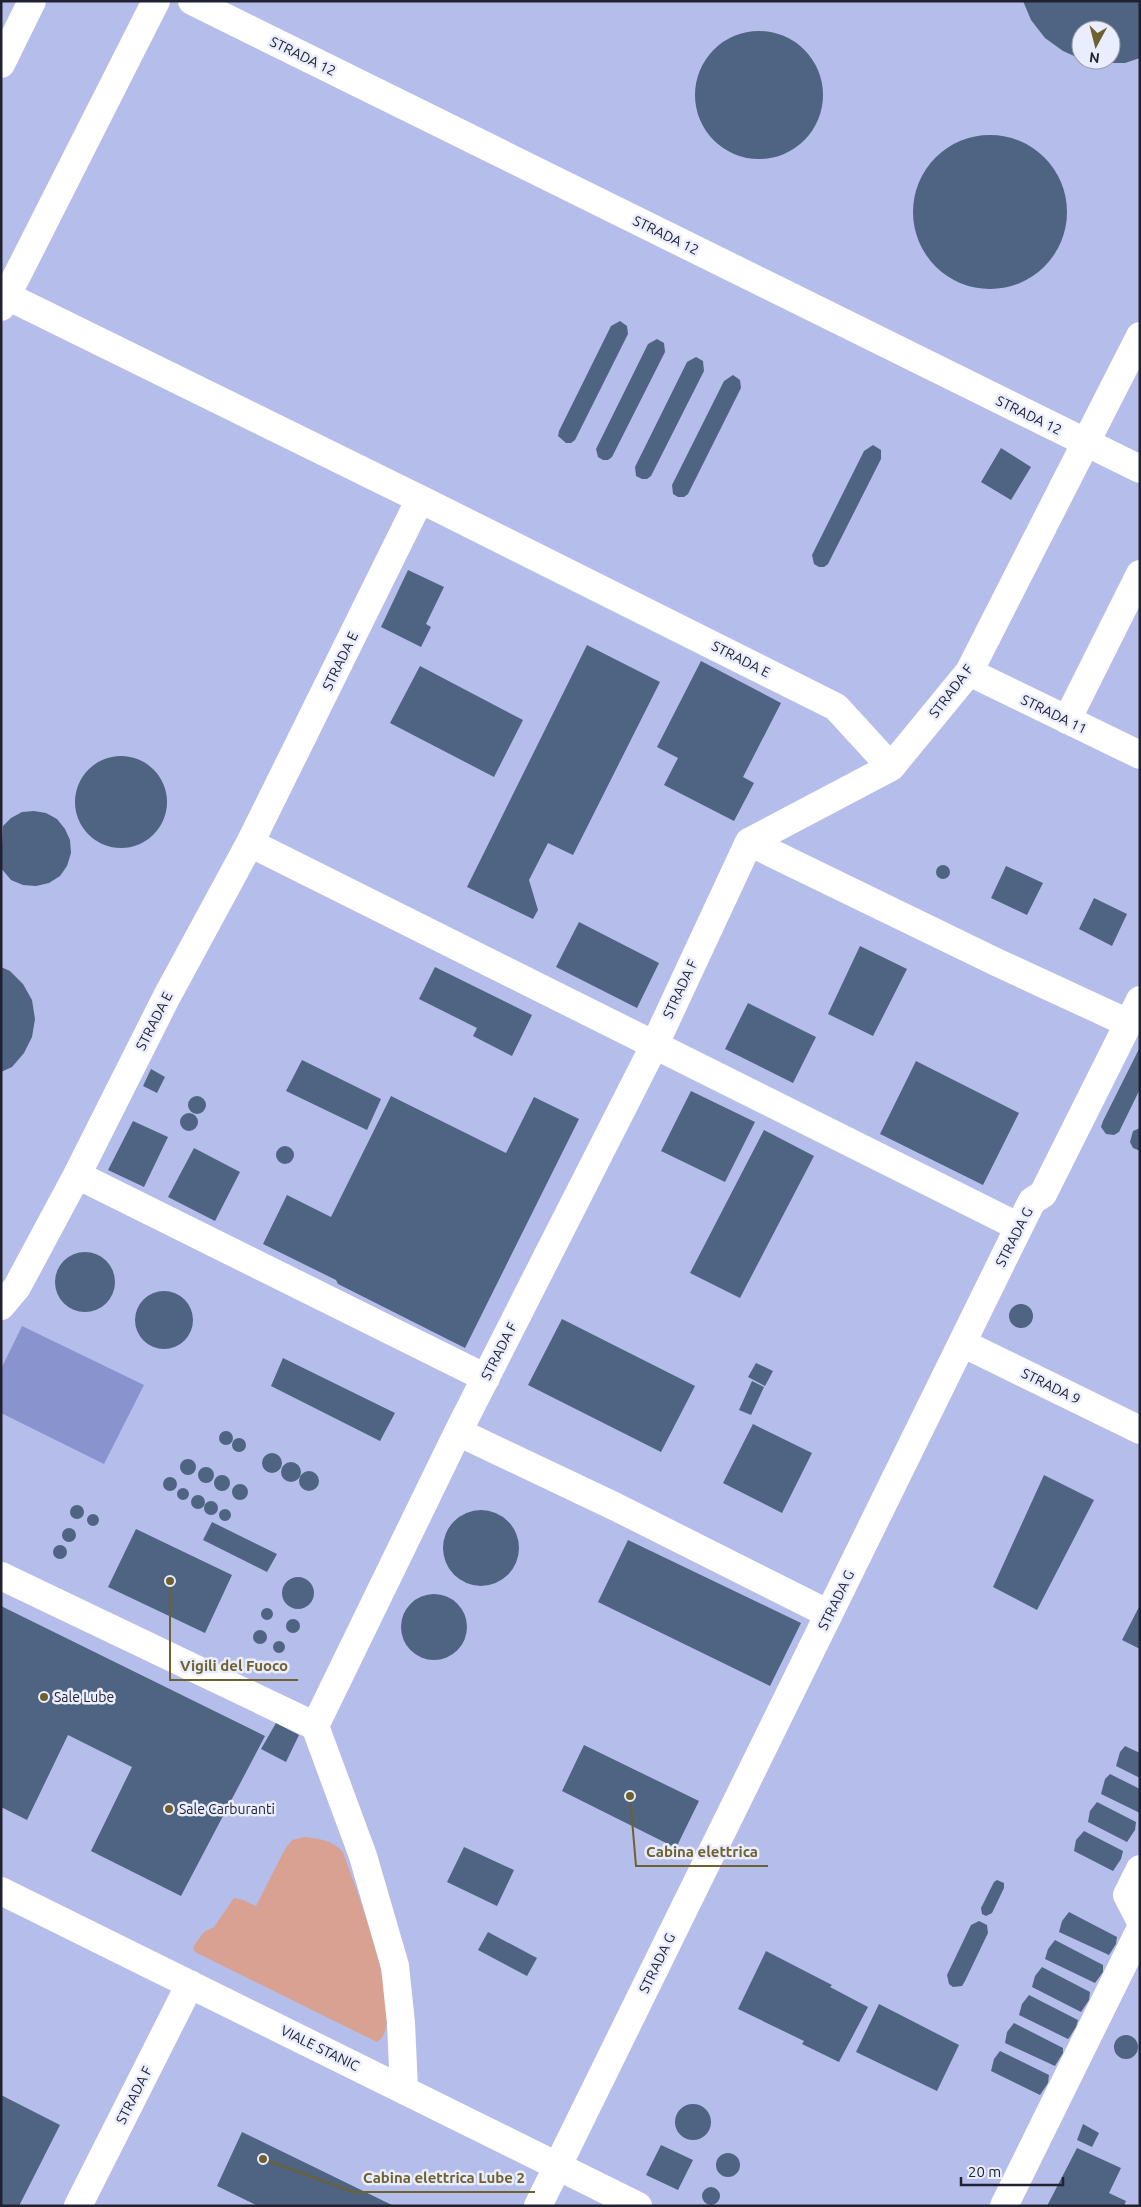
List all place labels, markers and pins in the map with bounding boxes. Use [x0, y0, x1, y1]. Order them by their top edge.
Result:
callout: Vigili del Fuoco [170, 1650, 298, 1680]
place label: Sale Lube [54, 1689, 114, 1705]
marker: Sale Lube [38, 1691, 50, 1703]
place label: Sale Carburanti [179, 1801, 275, 1817]
marker: Sale Carburanti [163, 1803, 175, 1815]
callout: Cabina elettrica [636, 1836, 768, 1866]
callout: Cabina elettrica Lube 2 [353, 2162, 535, 2192]

